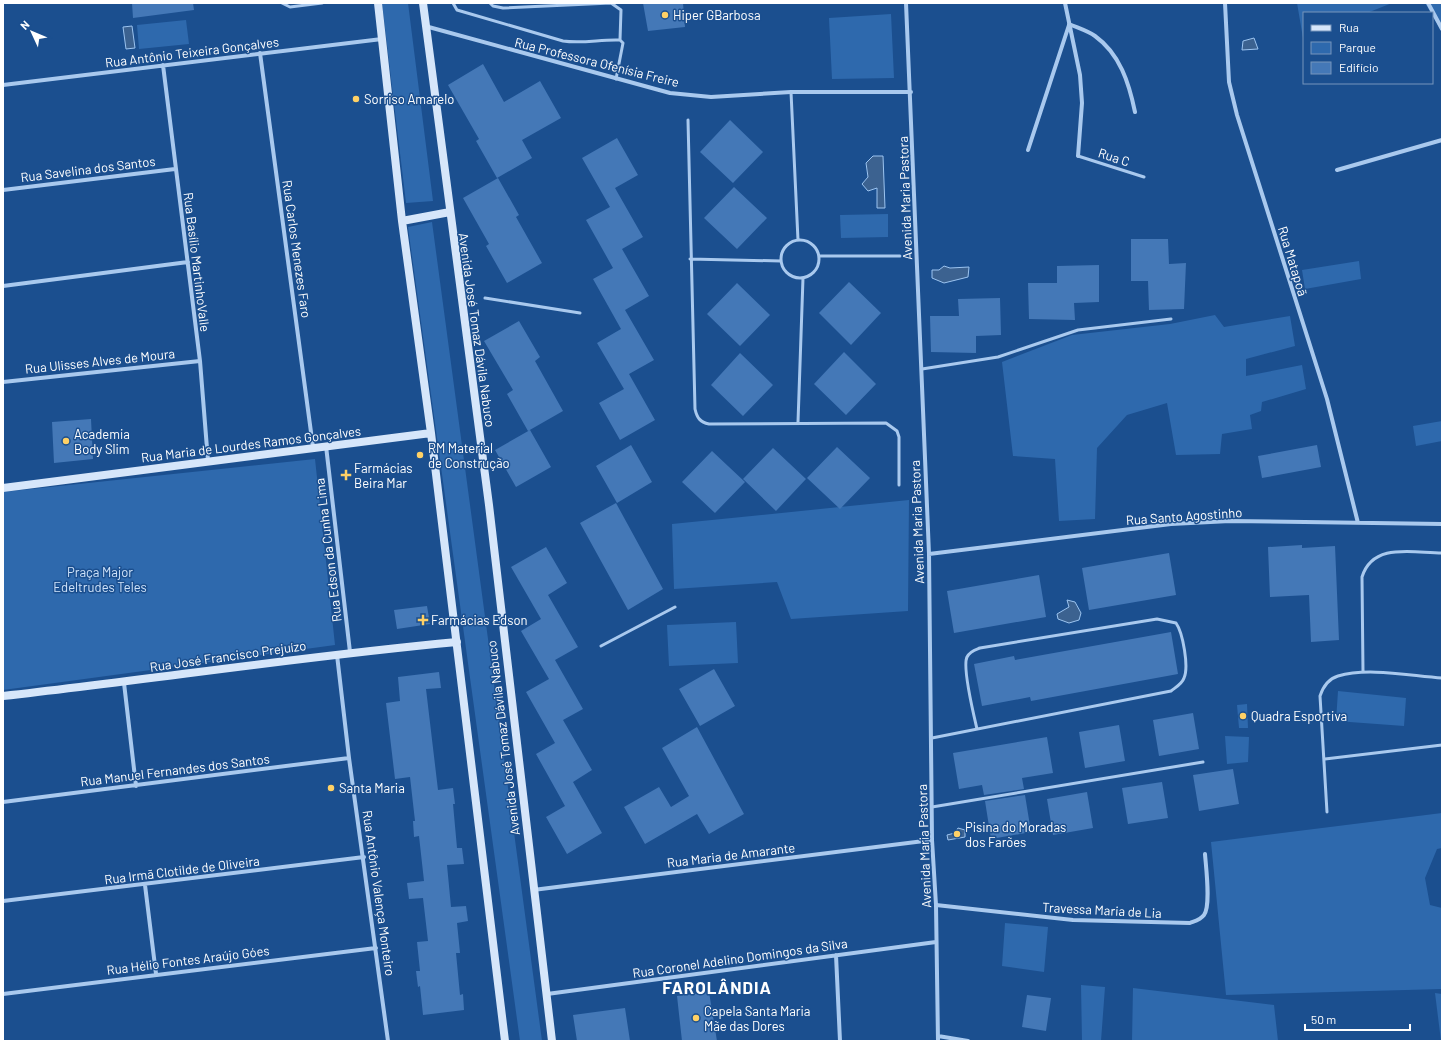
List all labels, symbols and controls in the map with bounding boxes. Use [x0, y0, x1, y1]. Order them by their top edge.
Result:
place label: Hiper GBarbosa [673, 7, 761, 23]
marker: Hiper GBarbosa [660, 10, 670, 20]
north arrow [12, 12, 52, 52]
legend [1303, 12, 1433, 84]
text: N [17, 18, 32, 32]
text: Rua [1339, 20, 1359, 34]
street label: Rua Antônio Teixeira Gonçalves [104, 33, 280, 71]
street label: Rua Professora Ofenísia Freire [513, 34, 681, 90]
text: Parque [1339, 40, 1376, 54]
text: Edifício [1339, 60, 1379, 74]
place label: Sorriso Amarelo [364, 91, 454, 107]
marker: Sorriso Amarelo [351, 94, 361, 104]
street label: Avenida Maria Pastora [895, 136, 915, 260]
street label: Rua C [1096, 144, 1132, 170]
street label: Rua Savelina dos Santos [20, 153, 156, 185]
street label: Rua Carlos Menezes Faro [279, 179, 315, 319]
street label: Rua Basílio MartinhoValle [181, 191, 214, 333]
street label: Rua Matapoã [1275, 224, 1311, 298]
street label: Avenida José Tomaz Dávila Nabuco [455, 232, 499, 428]
street label: Rua Ulisses Alves de Moura [24, 345, 176, 377]
street label: Rua Maria de Lourdes Ramos Gonçalves [140, 423, 362, 465]
place label: Academia Body Slim [74, 426, 130, 457]
marker: Academia Body Slim [61, 436, 71, 446]
place label: RM Material de Construção [428, 440, 510, 471]
marker: RM Material de Construção [415, 450, 425, 460]
place label: Farmácias Beira Mar [354, 460, 413, 491]
street label: Avenida Maria Pastora [907, 460, 927, 584]
marker: Farmácias Beira Mar [341, 470, 351, 480]
street label: Rua Edson da Cunha Lima [311, 477, 345, 623]
street label: Rua Santo Agostinho [1125, 504, 1243, 528]
park label: Praça Major Edeltrudes Teles [53, 564, 147, 595]
place label: Farmácias Edson [431, 612, 528, 628]
marker: Farmácias Edson [418, 615, 428, 625]
street label: Rua José Francisco Prejuízo [149, 637, 307, 675]
street label: Avenida José Tomaz Dávila Nabuco [483, 640, 523, 836]
place label: Quadra Esportiva [1251, 708, 1347, 724]
marker: Quadra Esportiva [1238, 711, 1248, 721]
street label: Rua Manuel Fernandes dos Santos [79, 750, 271, 790]
place label: Santa Maria [339, 780, 405, 796]
marker: Santa Maria [326, 783, 336, 793]
street label: Avenida Maria Pastora [914, 784, 934, 908]
street label: Rua Antônio Valença Monteiro [359, 809, 399, 977]
place label: Pisina do Moradas dos Farões [965, 819, 1066, 850]
marker: Pisina do Moradas dos Farões [952, 829, 962, 839]
street label: Rua Maria de Amarante [666, 839, 796, 871]
street label: Rua Irmã Clotilde de Oliveira [103, 853, 261, 887]
street label: Travessa Maria de Lia [1042, 899, 1162, 921]
street label: Rua Coronel Adelino Domingos da Silva [631, 935, 849, 981]
street label: Rua Hélio Fontes Araújo Góes [106, 942, 270, 978]
district label: FAROLÂNDIA [662, 977, 772, 997]
place label: Capela Santa Maria Mãe das Dores [704, 1003, 811, 1034]
scale bar [1305, 1006, 1410, 1032]
text: 50 m [1311, 1012, 1336, 1026]
marker: Capela Santa Maria Mãe das Dores [691, 1013, 701, 1023]

